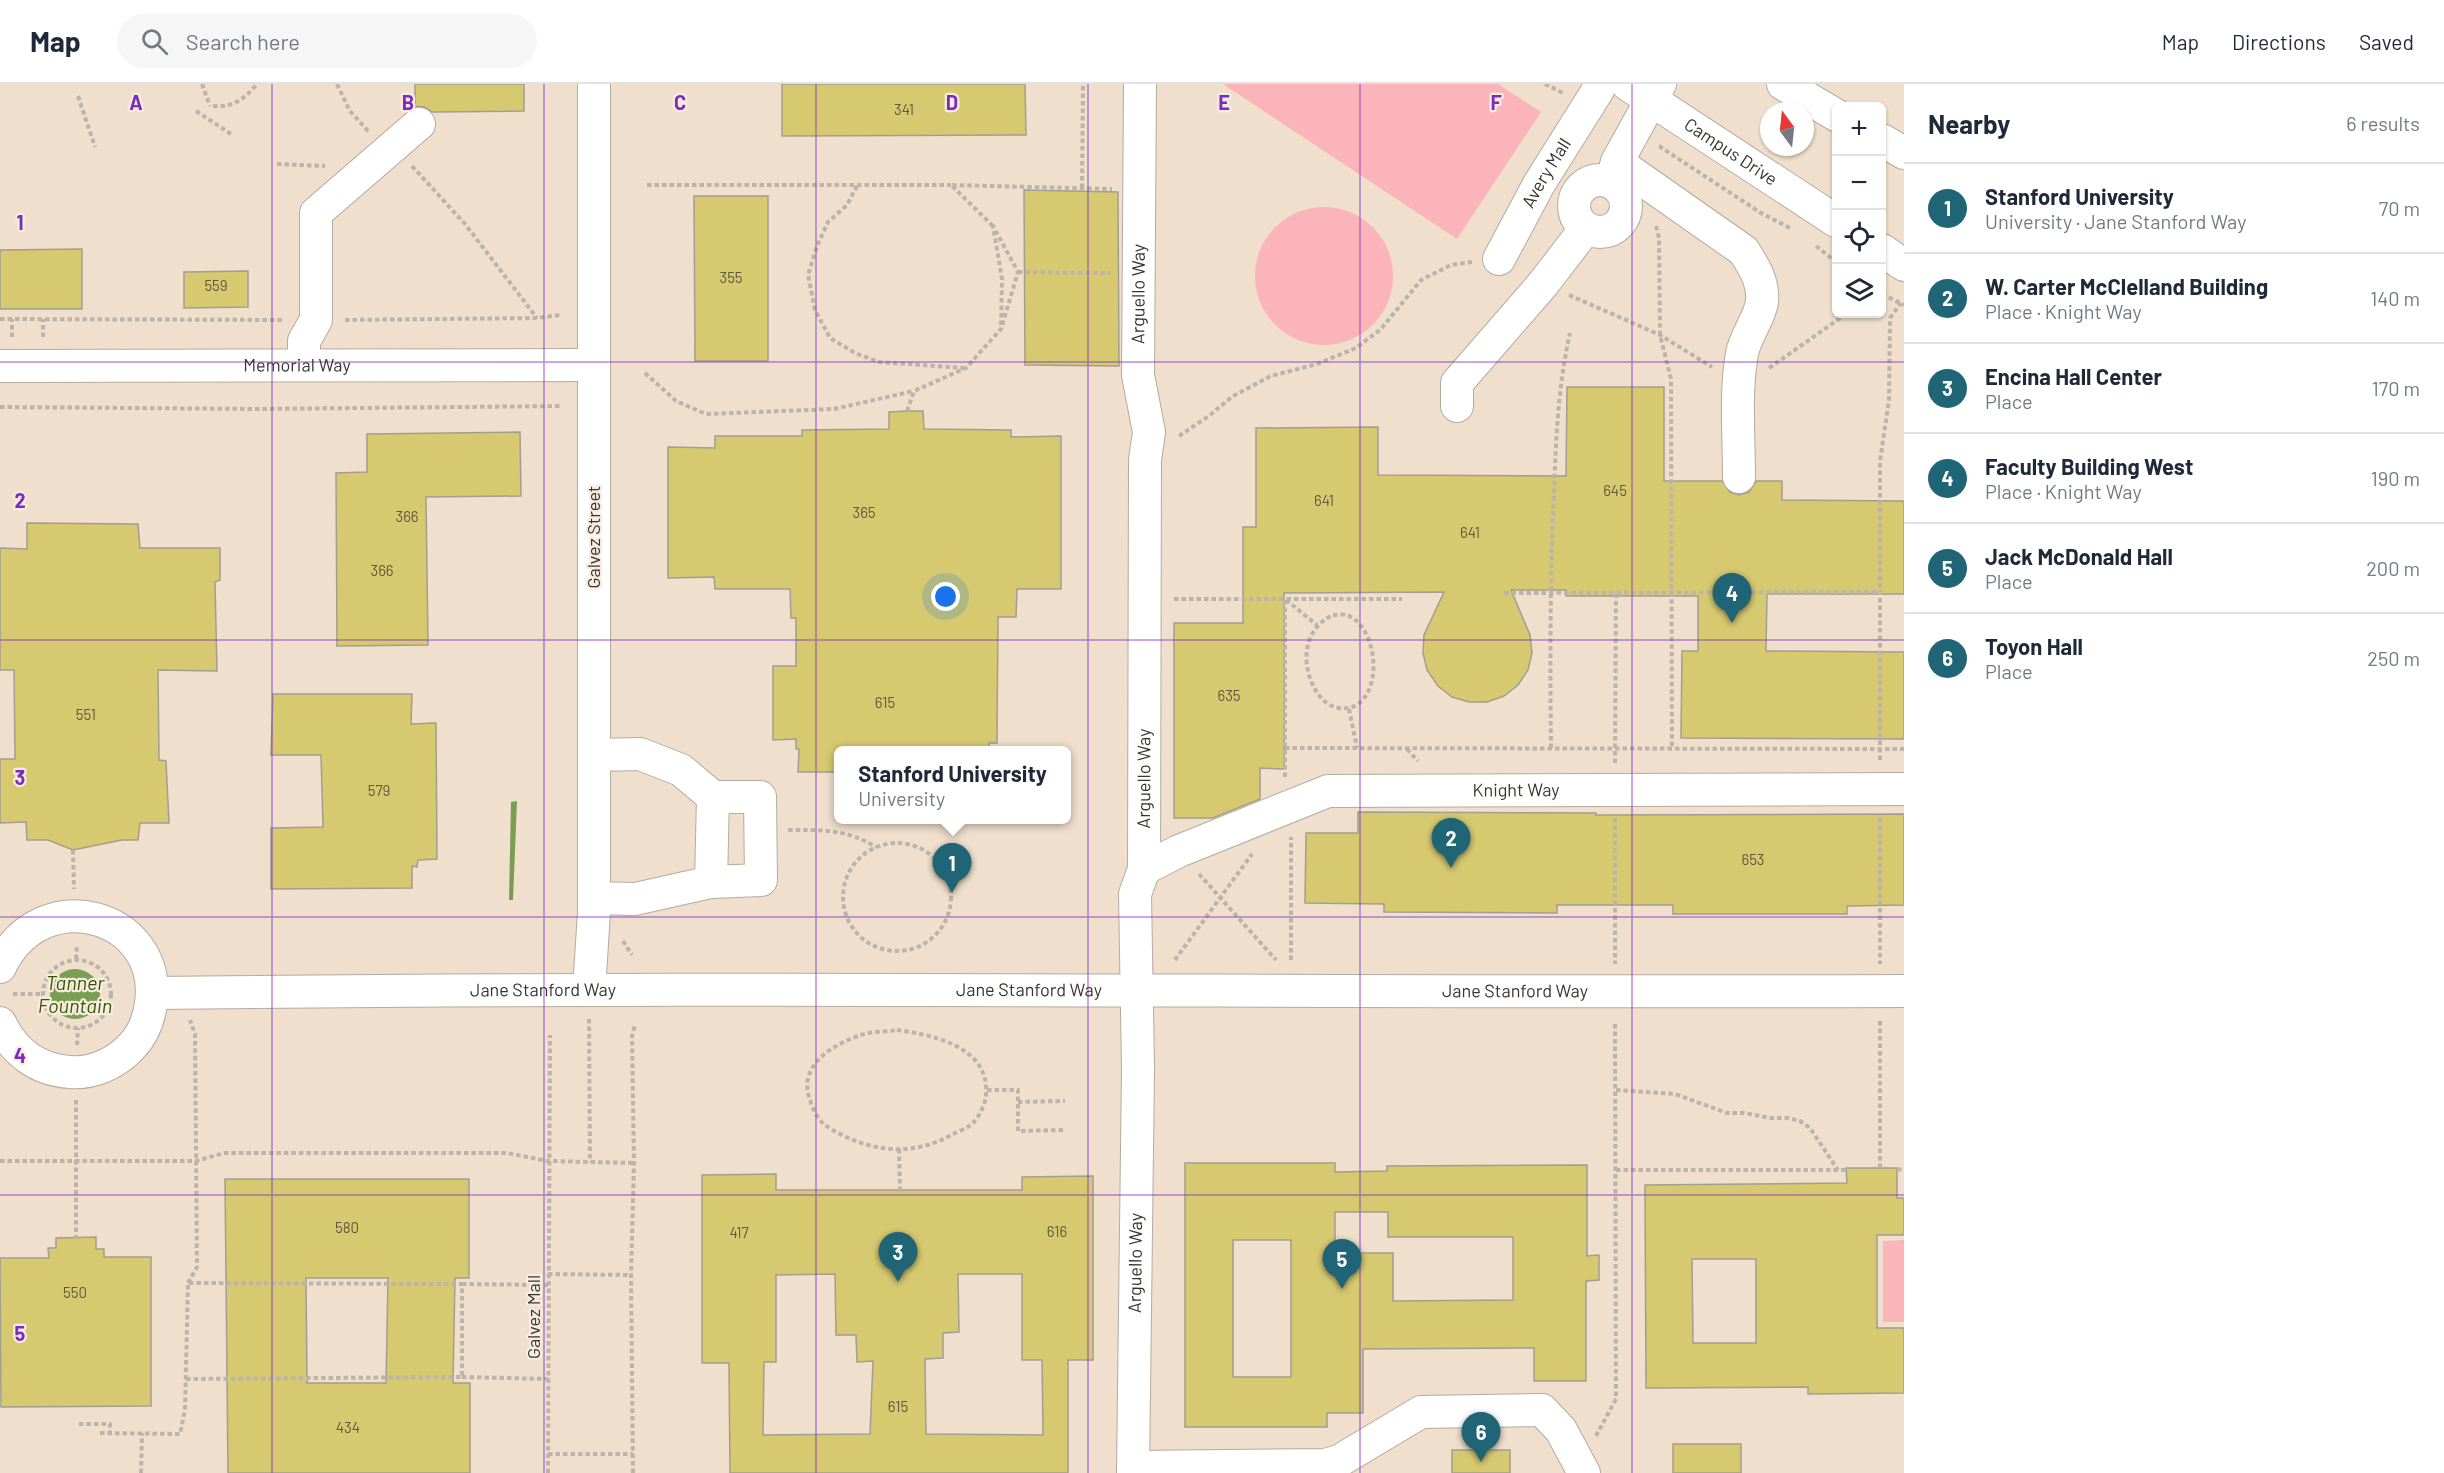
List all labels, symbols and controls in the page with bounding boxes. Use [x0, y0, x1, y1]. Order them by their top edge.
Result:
search box [117, 14, 537, 68]
text: Map [30, 24, 81, 58]
icon: search [138, 25, 171, 58]
text: Search here [186, 28, 300, 54]
text: Map [2162, 29, 2199, 54]
text: Directions [2232, 29, 2326, 54]
text: Saved [2359, 29, 2414, 54]
text: A [129, 90, 143, 114]
text: B [402, 90, 414, 114]
text: C [674, 90, 686, 114]
text: D [946, 90, 958, 114]
text: E [1218, 90, 1230, 114]
text: F [1490, 90, 1502, 114]
house number: 341 [894, 100, 914, 118]
north arrow [1760, 102, 1814, 156]
map controls [1832, 102, 1886, 318]
button: + [1832, 102, 1886, 156]
text: Nearby [1928, 108, 2010, 139]
text: 6 results [2346, 111, 2420, 135]
street label: Campus Drive [1681, 113, 1782, 190]
street label: Avery Mall [1516, 134, 1575, 211]
button: − [1832, 156, 1886, 210]
text: Stanford University [1985, 183, 2174, 209]
text: 1 [1944, 196, 1951, 220]
text: 70 m [2379, 196, 2420, 220]
text: University · Jane Stanford Way [1985, 209, 2246, 233]
text: 1 [16, 210, 24, 234]
button: locate [1832, 210, 1886, 264]
street label: Arguello Way [1126, 244, 1149, 344]
button: layers [1832, 264, 1886, 318]
house number: 355 [719, 268, 743, 286]
text: W. Carter McClelland Building [1985, 273, 2268, 299]
house number: 559 [204, 276, 228, 294]
text: 2 [1942, 286, 1953, 310]
text: 140 m [2370, 286, 2420, 310]
text: Place · Knight Way [1985, 299, 2142, 323]
street label: Memorial Way [243, 353, 351, 376]
text: Encina Hall Center [1985, 363, 2162, 389]
text: 3 [1942, 376, 1953, 400]
text: 170 m [2372, 376, 2420, 400]
text: Place [1985, 389, 2033, 413]
text: Faculty Building West [1985, 453, 2193, 479]
text: 4 [1941, 466, 1954, 490]
text: 190 m [2371, 466, 2420, 490]
text: Place · Knight Way [1985, 479, 2142, 503]
house number: 645 [1603, 481, 1627, 499]
street label: Galvez Street [582, 486, 604, 588]
text: 2 [14, 488, 26, 512]
house number: 641 [1314, 491, 1334, 509]
house number: 365 [852, 503, 876, 521]
house number: 366 [395, 507, 419, 525]
house number: 641 [1460, 523, 1480, 541]
text: Jack McDonald Hall [1985, 543, 2173, 569]
text: 5 [1942, 556, 1953, 580]
text: 200 m [2366, 556, 2420, 580]
house number: 366 [370, 561, 394, 579]
text: Place [1985, 569, 2033, 593]
pin: 4 [1712, 574, 1752, 623]
your location [931, 582, 960, 611]
text: Toyon Hall [1985, 633, 2083, 659]
text: 6 [1942, 646, 1953, 670]
text: 250 m [2367, 646, 2420, 670]
text: Place [1985, 659, 2033, 683]
house number: 635 [1217, 686, 1241, 704]
house number: 615 [875, 693, 895, 711]
house number: 551 [76, 705, 96, 723]
street label: Arguello Way [1132, 728, 1154, 829]
popup [834, 746, 1071, 824]
text: Stanford University [858, 760, 1047, 786]
text: 3 [15, 765, 25, 789]
street label: Knight Way [1472, 778, 1560, 800]
house number: 579 [368, 781, 390, 799]
text: University [858, 786, 945, 810]
pin: 2 [1432, 818, 1470, 868]
pin: 1 [932, 844, 972, 893]
house number: 653 [1741, 850, 1765, 868]
water label: Tanner Fountain [38, 970, 112, 1017]
street label: Jane Stanford Way [470, 978, 616, 1000]
street label: Jane Stanford Way [956, 978, 1102, 1000]
street label: Jane Stanford Way [1442, 979, 1588, 1001]
text: 4 [14, 1043, 26, 1067]
street label: Arguello Way [1123, 1213, 1146, 1313]
house number: 580 [335, 1218, 359, 1236]
house number: 616 [1047, 1222, 1067, 1240]
house number: 417 [729, 1223, 749, 1241]
pin: 3 [878, 1232, 918, 1282]
pin: 5 [1322, 1240, 1362, 1289]
street label: Galvez Mall [522, 1275, 544, 1359]
house number: 550 [63, 1283, 87, 1301]
text: 5 [15, 1321, 26, 1345]
house number: 615 [888, 1397, 908, 1415]
pin: 6 [1462, 1412, 1500, 1462]
house number: 434 [336, 1418, 360, 1436]

